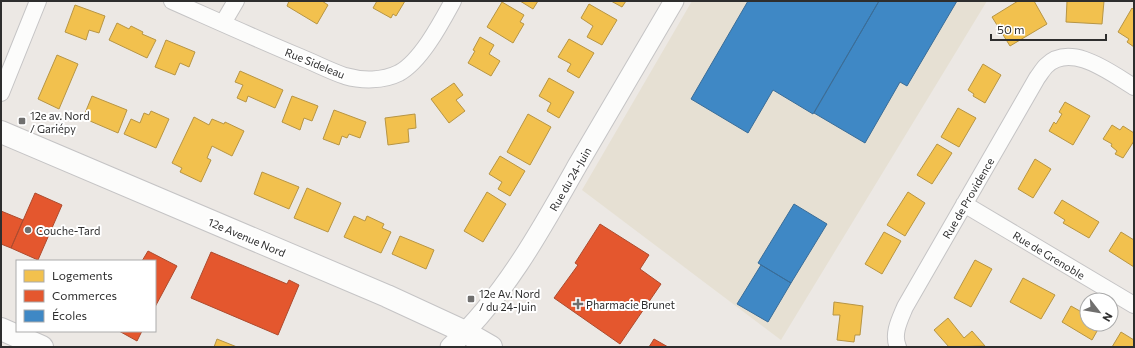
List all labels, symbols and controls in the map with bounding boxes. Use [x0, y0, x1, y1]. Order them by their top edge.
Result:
scale bar [991, 16, 1106, 42]
text: 50 m [997, 22, 1025, 36]
street label: Rue Sideleau [283, 45, 347, 81]
place label: 12e av. Nord / Gariépy [30, 109, 90, 135]
marker: 12e av. Nord / Gariépy [17, 116, 27, 126]
street label: Rue du 24-Juin [546, 145, 594, 214]
street label: Rue de Providence [940, 155, 997, 241]
street label: 12e Avenue Nord [206, 215, 288, 259]
place label: Couche-Tard [36, 224, 100, 237]
marker: Couche-Tard [23, 225, 33, 235]
street label: Rue de Grenoble [1011, 228, 1088, 282]
legend [16, 260, 156, 332]
text: Logements [52, 268, 113, 282]
place label: 12e Av. Nord / du 24-Juin [479, 287, 540, 314]
text: Commerces [52, 288, 117, 302]
north arrow [1079, 292, 1119, 332]
marker: 12e Av. Nord / du 24-Juin [466, 294, 476, 304]
place label: Pharmacie Brunet [586, 298, 676, 311]
marker: Pharmacie Brunet [573, 299, 583, 309]
text: Écoles [52, 308, 87, 322]
text: N [1100, 311, 1116, 324]

